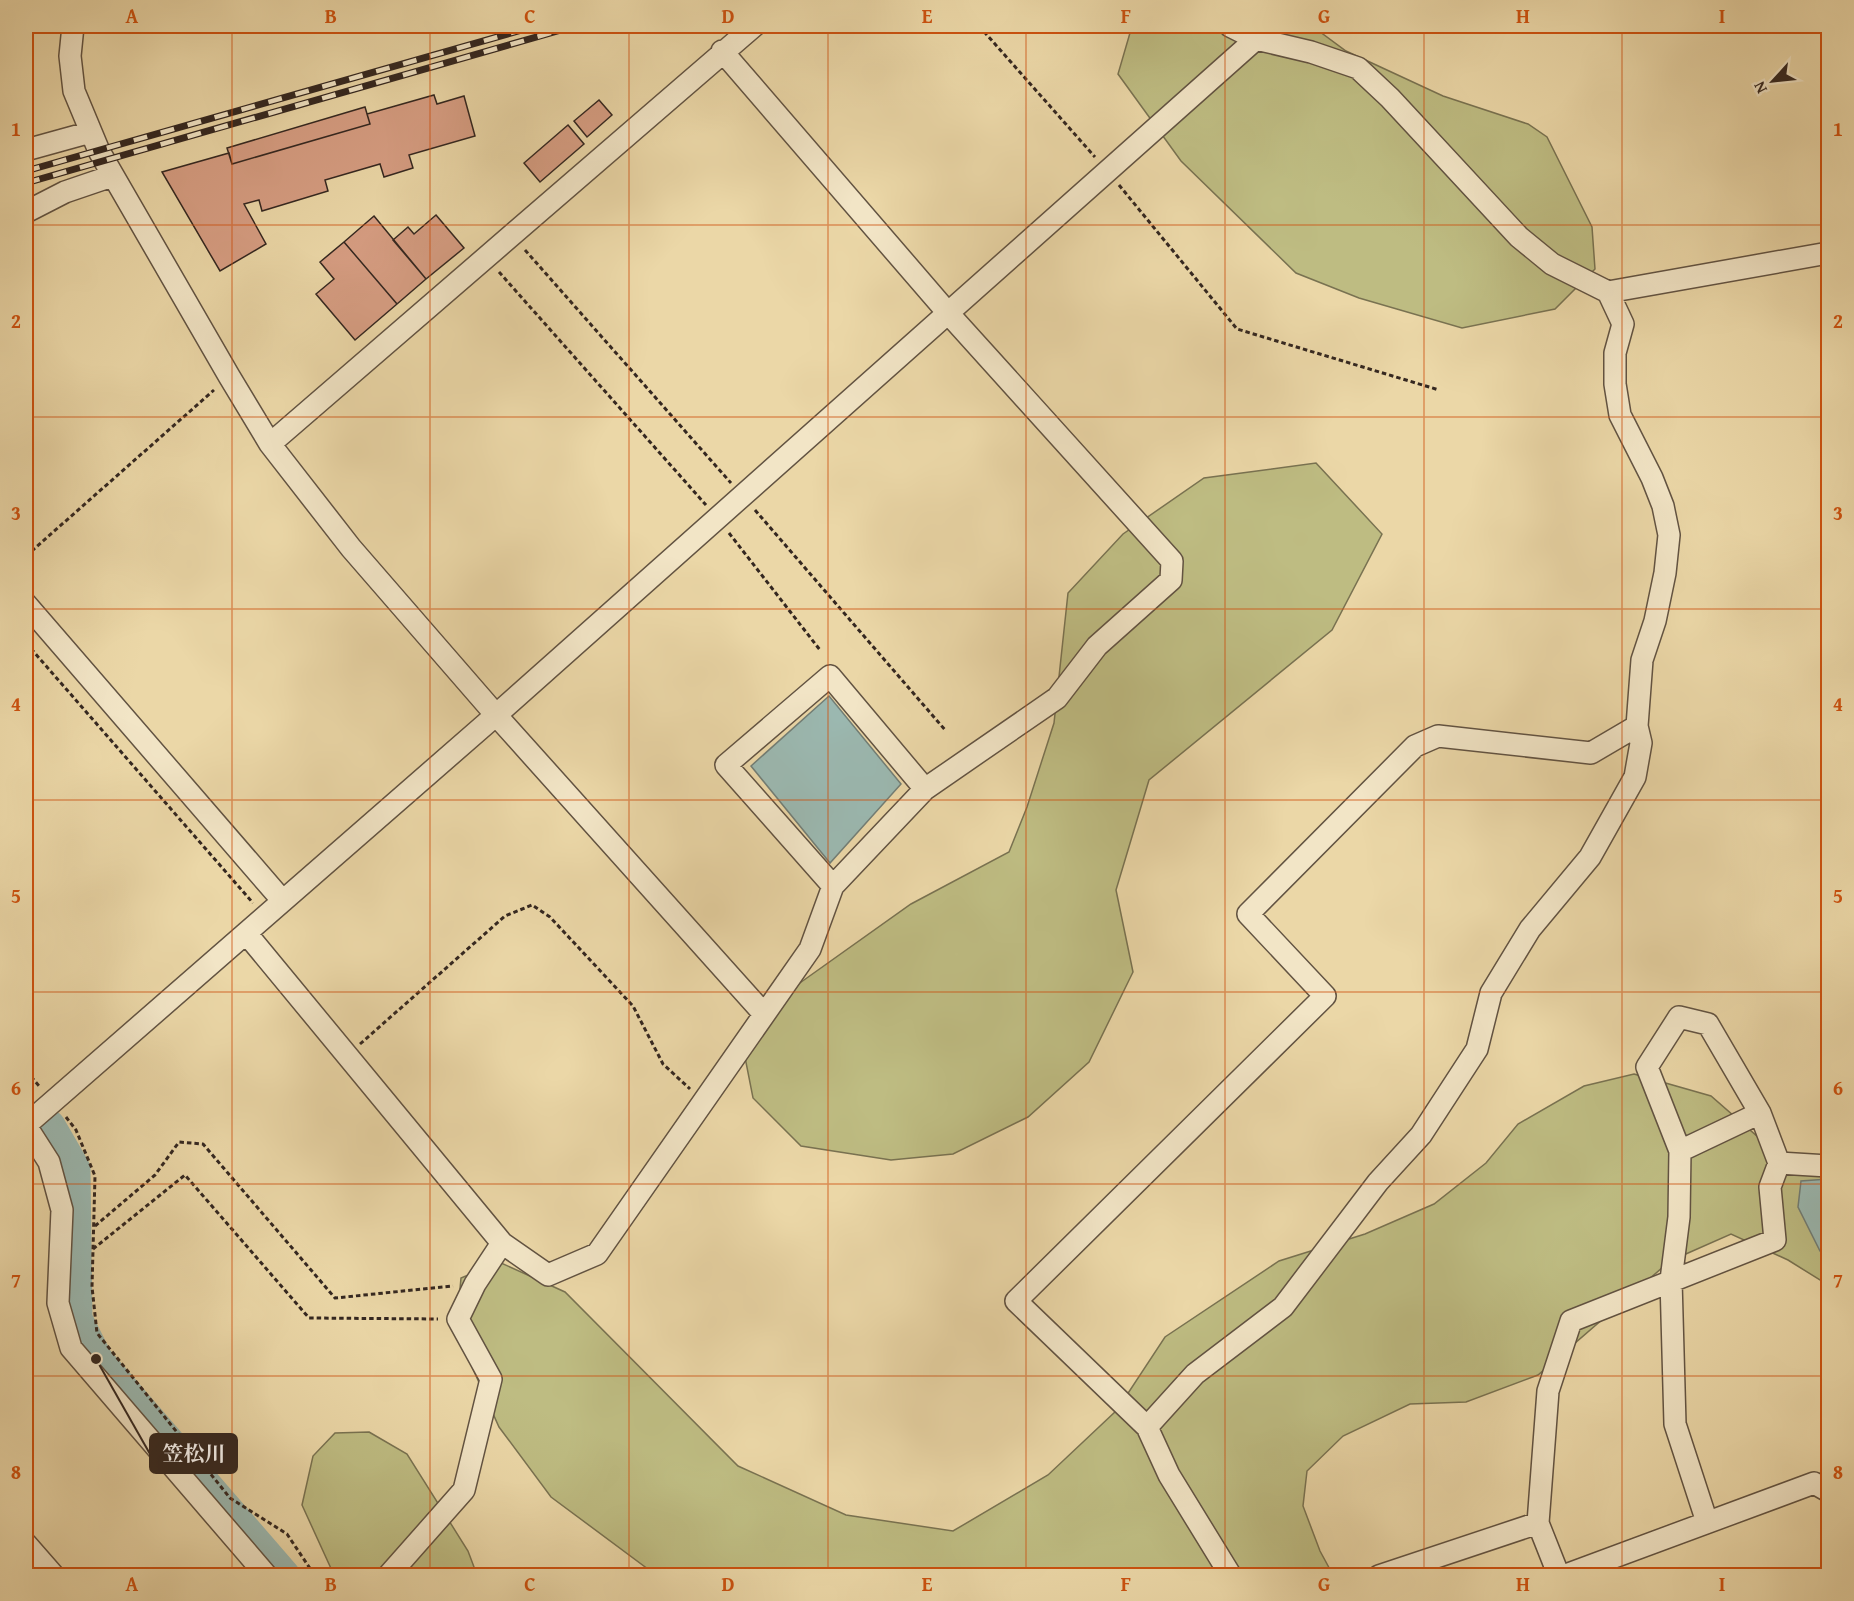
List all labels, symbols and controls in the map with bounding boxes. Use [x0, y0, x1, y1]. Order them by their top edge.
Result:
text: A [126, 1, 139, 30]
text: B [325, 1, 337, 30]
text: C [524, 1, 536, 30]
text: D [721, 1, 735, 30]
text: E [922, 1, 933, 30]
text: F [1121, 1, 1131, 30]
text: G [1318, 1, 1330, 30]
text: H [1516, 1, 1530, 30]
text: I [1719, 1, 1725, 30]
north arrow [1743, 51, 1803, 111]
text: N [1746, 77, 1773, 98]
text: 1 [11, 114, 21, 143]
text: 1 [1833, 114, 1843, 143]
text: 2 [11, 306, 21, 335]
text: 2 [1833, 306, 1843, 335]
text: 3 [11, 498, 21, 527]
text: 3 [1833, 498, 1843, 527]
text: 4 [11, 689, 21, 718]
text: 4 [1833, 689, 1843, 718]
text: 5 [11, 881, 21, 910]
text: 5 [1833, 881, 1843, 910]
text: 6 [11, 1073, 21, 1102]
text: 6 [1833, 1073, 1843, 1102]
text: 7 [11, 1265, 21, 1294]
text: 7 [1833, 1265, 1843, 1294]
callout: 笠松川 [150, 1434, 237, 1473]
text: 笠松川 [163, 1438, 226, 1469]
text: 8 [11, 1457, 21, 1486]
text: 8 [1833, 1457, 1843, 1486]
text: A [126, 1569, 139, 1598]
text: B [325, 1569, 337, 1598]
text: C [524, 1569, 536, 1598]
text: D [721, 1569, 735, 1598]
text: E [922, 1569, 933, 1598]
text: F [1121, 1569, 1131, 1598]
text: G [1318, 1569, 1330, 1598]
text: H [1516, 1569, 1530, 1598]
text: I [1719, 1569, 1725, 1598]

